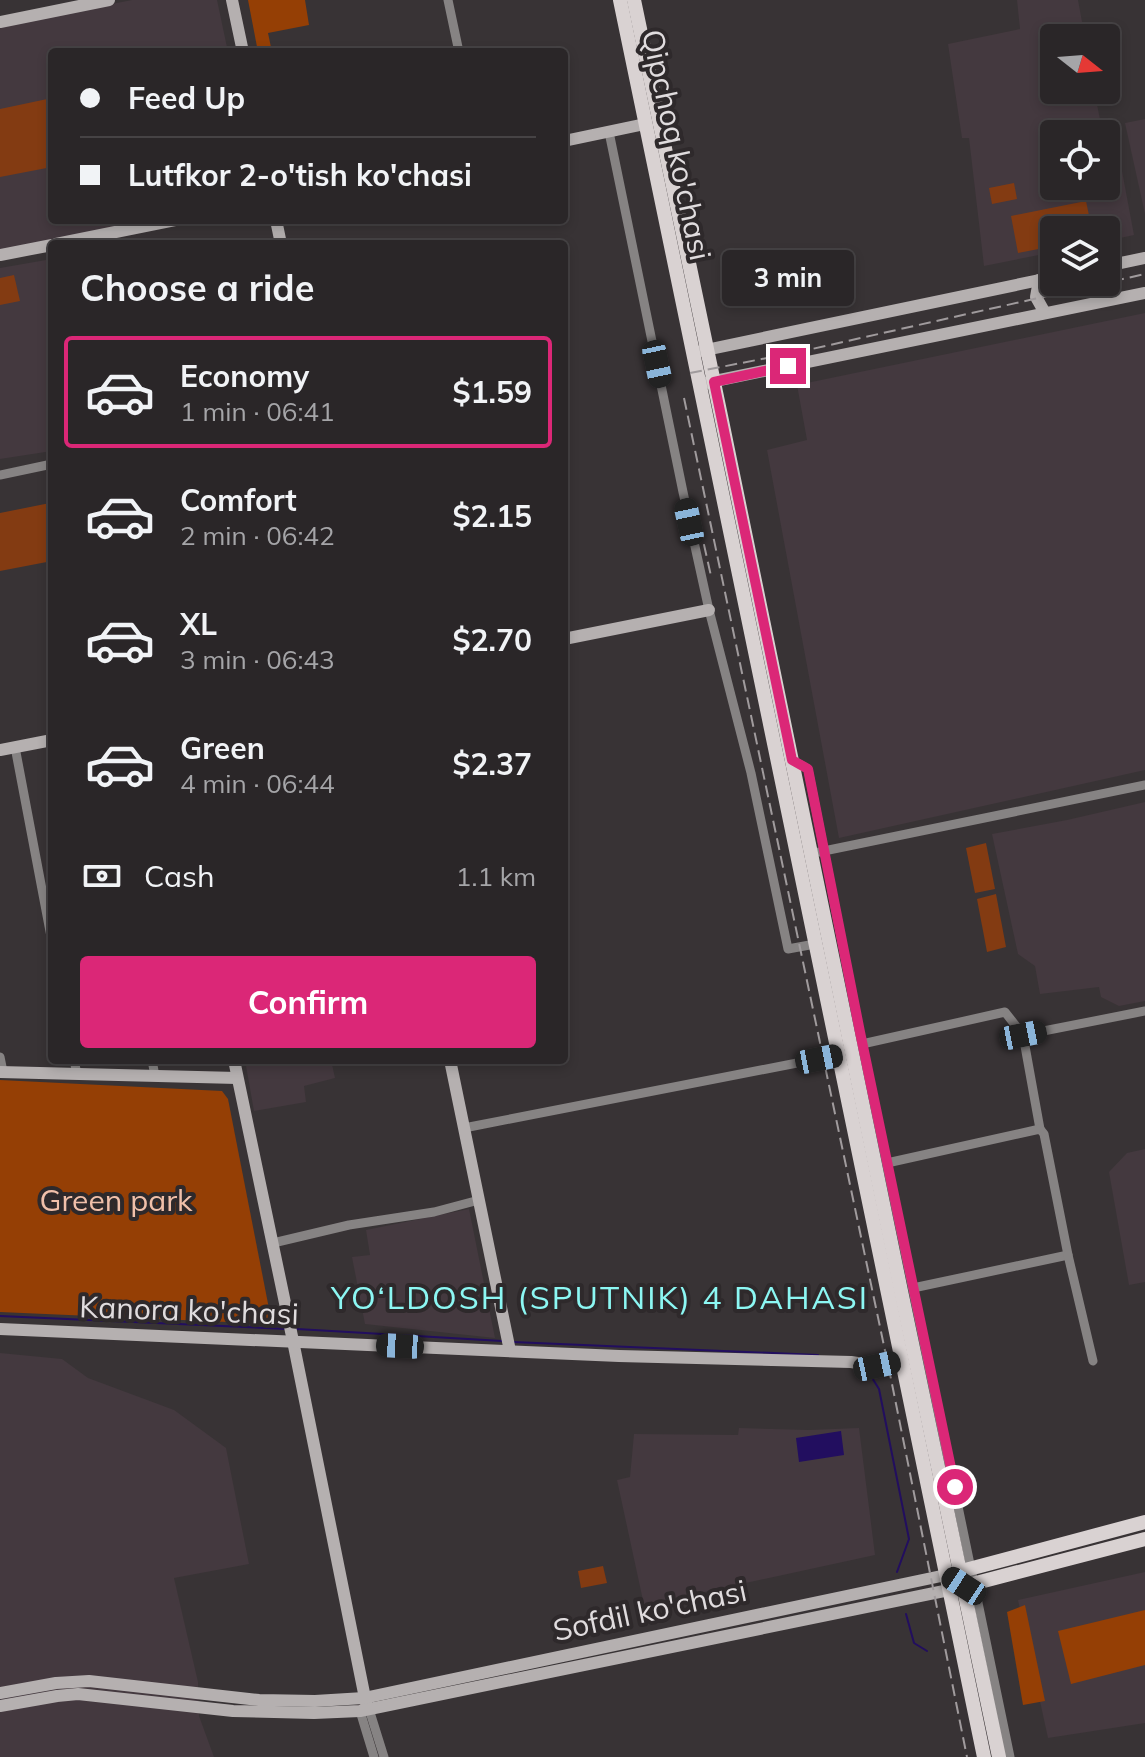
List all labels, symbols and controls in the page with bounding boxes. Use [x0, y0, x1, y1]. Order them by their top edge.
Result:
north arrow [1040, 24, 1120, 104]
map controls [1040, 24, 1120, 296]
street label: Qipchoq ko'chasi [634, 26, 720, 264]
text: Feed Up [128, 79, 245, 117]
button: locate [1040, 120, 1120, 200]
text: Lutfkor 2-o'tish ko'chasi [128, 156, 472, 194]
button: layers [1040, 216, 1120, 296]
callout: 3 min [722, 250, 854, 306]
text: 3 min [754, 261, 822, 294]
text: Choose a ride [80, 265, 314, 310]
car [640, 338, 674, 390]
route end [770, 348, 806, 384]
icon: car [84, 356, 156, 428]
text: Economy [180, 357, 309, 395]
text: $1.59 [453, 373, 532, 411]
text: 1 min · 06:41 [180, 395, 335, 428]
icon: car [84, 480, 156, 552]
text: Comfort [180, 481, 297, 519]
car [672, 496, 706, 548]
text: $2.15 [453, 497, 532, 535]
text: 2 min · 06:42 [180, 519, 335, 552]
icon: car [84, 604, 156, 676]
text: XL [180, 605, 217, 643]
text: $2.70 [453, 621, 532, 659]
text: 3 min · 06:43 [180, 643, 335, 676]
icon: car [84, 728, 156, 800]
text: Green [180, 729, 265, 767]
text: $2.37 [453, 745, 532, 783]
text: 4 min · 06:44 [180, 767, 335, 800]
icon: cash [80, 854, 124, 898]
text: Cash [144, 857, 215, 895]
text: 1.1 km [456, 860, 536, 893]
button: Confirm [80, 956, 536, 1048]
car [997, 1019, 1049, 1051]
car [793, 1043, 845, 1075]
park label: Green park [39, 1181, 193, 1219]
district label: YO‘LDOSH (SPUTNIK) 4 DAHASI [330, 1277, 869, 1317]
street label: Kanora ko'chasi [79, 1287, 299, 1333]
car [375, 1333, 425, 1359]
car [851, 1349, 903, 1383]
route start [937, 1469, 973, 1505]
car [937, 1563, 991, 1609]
street label: Sofdil ko'chasi [550, 1571, 750, 1649]

